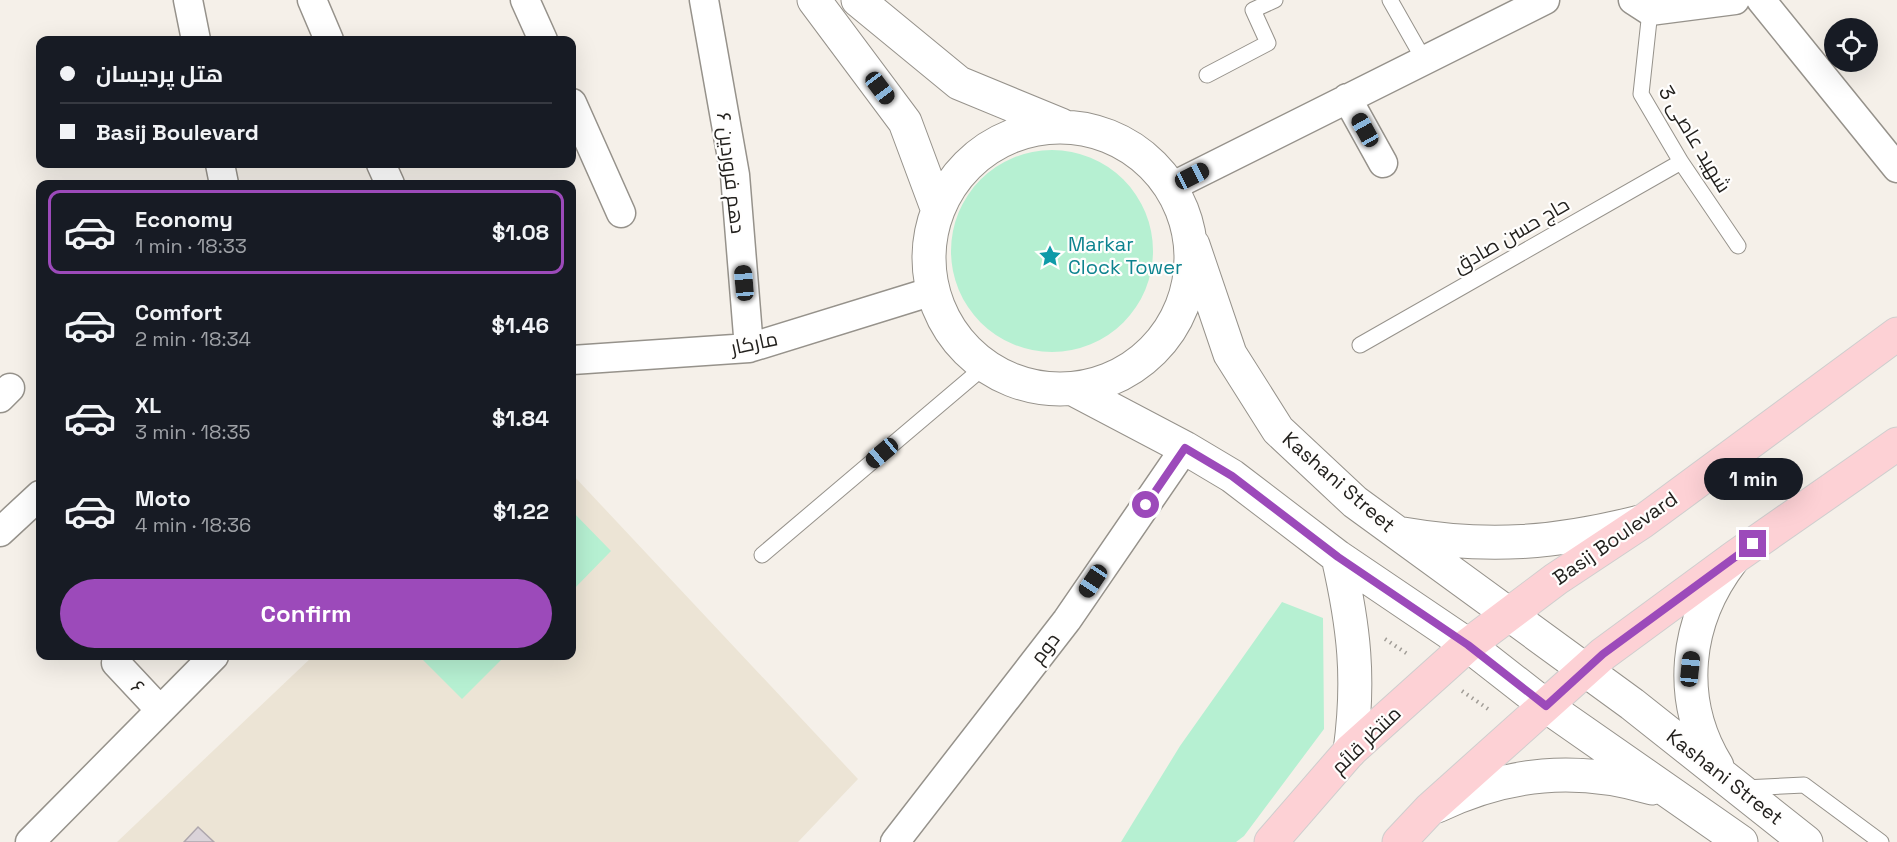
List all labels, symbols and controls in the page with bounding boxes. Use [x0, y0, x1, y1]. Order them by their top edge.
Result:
map controls [1824, 18, 1878, 72]
button: locate [1824, 18, 1878, 72]
text: هتل پردیسان [96, 60, 223, 88]
car [862, 68, 898, 108]
street label: 3 شهید عاصی [1653, 81, 1737, 197]
car [1348, 110, 1382, 150]
street label: دهم فروردین ۶ [710, 111, 751, 235]
text: Basij Boulevard [96, 118, 259, 146]
car [1172, 160, 1212, 192]
street label: حاج حسن صادق [1448, 191, 1574, 280]
icon: car [63, 205, 117, 259]
text: Economy [135, 205, 233, 233]
text: $1.08 [492, 218, 549, 246]
place label: Markar Clock Tower [1068, 231, 1183, 280]
text: 1 min · 18:33 [135, 233, 247, 259]
place icon: Markar Clock Tower [1037, 243, 1063, 269]
car [733, 264, 755, 302]
icon: car [63, 298, 117, 352]
text: Comfort [135, 298, 223, 326]
text: $1.46 [492, 311, 549, 339]
street label: مارکار [727, 325, 780, 361]
text: 2 min · 18:34 [135, 326, 251, 352]
icon: car [63, 391, 117, 445]
text: XL [135, 391, 161, 419]
text: $1.84 [492, 404, 549, 432]
text: 3 min · 18:35 [135, 419, 251, 445]
street label: Kashani Street [1277, 426, 1401, 538]
car [862, 435, 902, 471]
callout: 1 min [1704, 457, 1802, 499]
text: 1 min [1729, 466, 1778, 492]
icon: car [63, 484, 117, 538]
text: Moto [135, 484, 191, 512]
street label: Basij Boulevard [1548, 485, 1682, 591]
route start [1132, 491, 1159, 518]
text: $1.22 [493, 497, 549, 525]
text: 4 min · 18:36 [135, 512, 251, 538]
route end [1739, 530, 1766, 557]
car [1075, 561, 1111, 601]
button: Confirm [60, 579, 552, 648]
street label: دوم [1025, 627, 1066, 670]
car [1679, 650, 1701, 688]
street label: ۶ [125, 675, 151, 699]
street label: منتظر قائم [1326, 700, 1407, 780]
street label: Kashani Street [1661, 723, 1789, 831]

